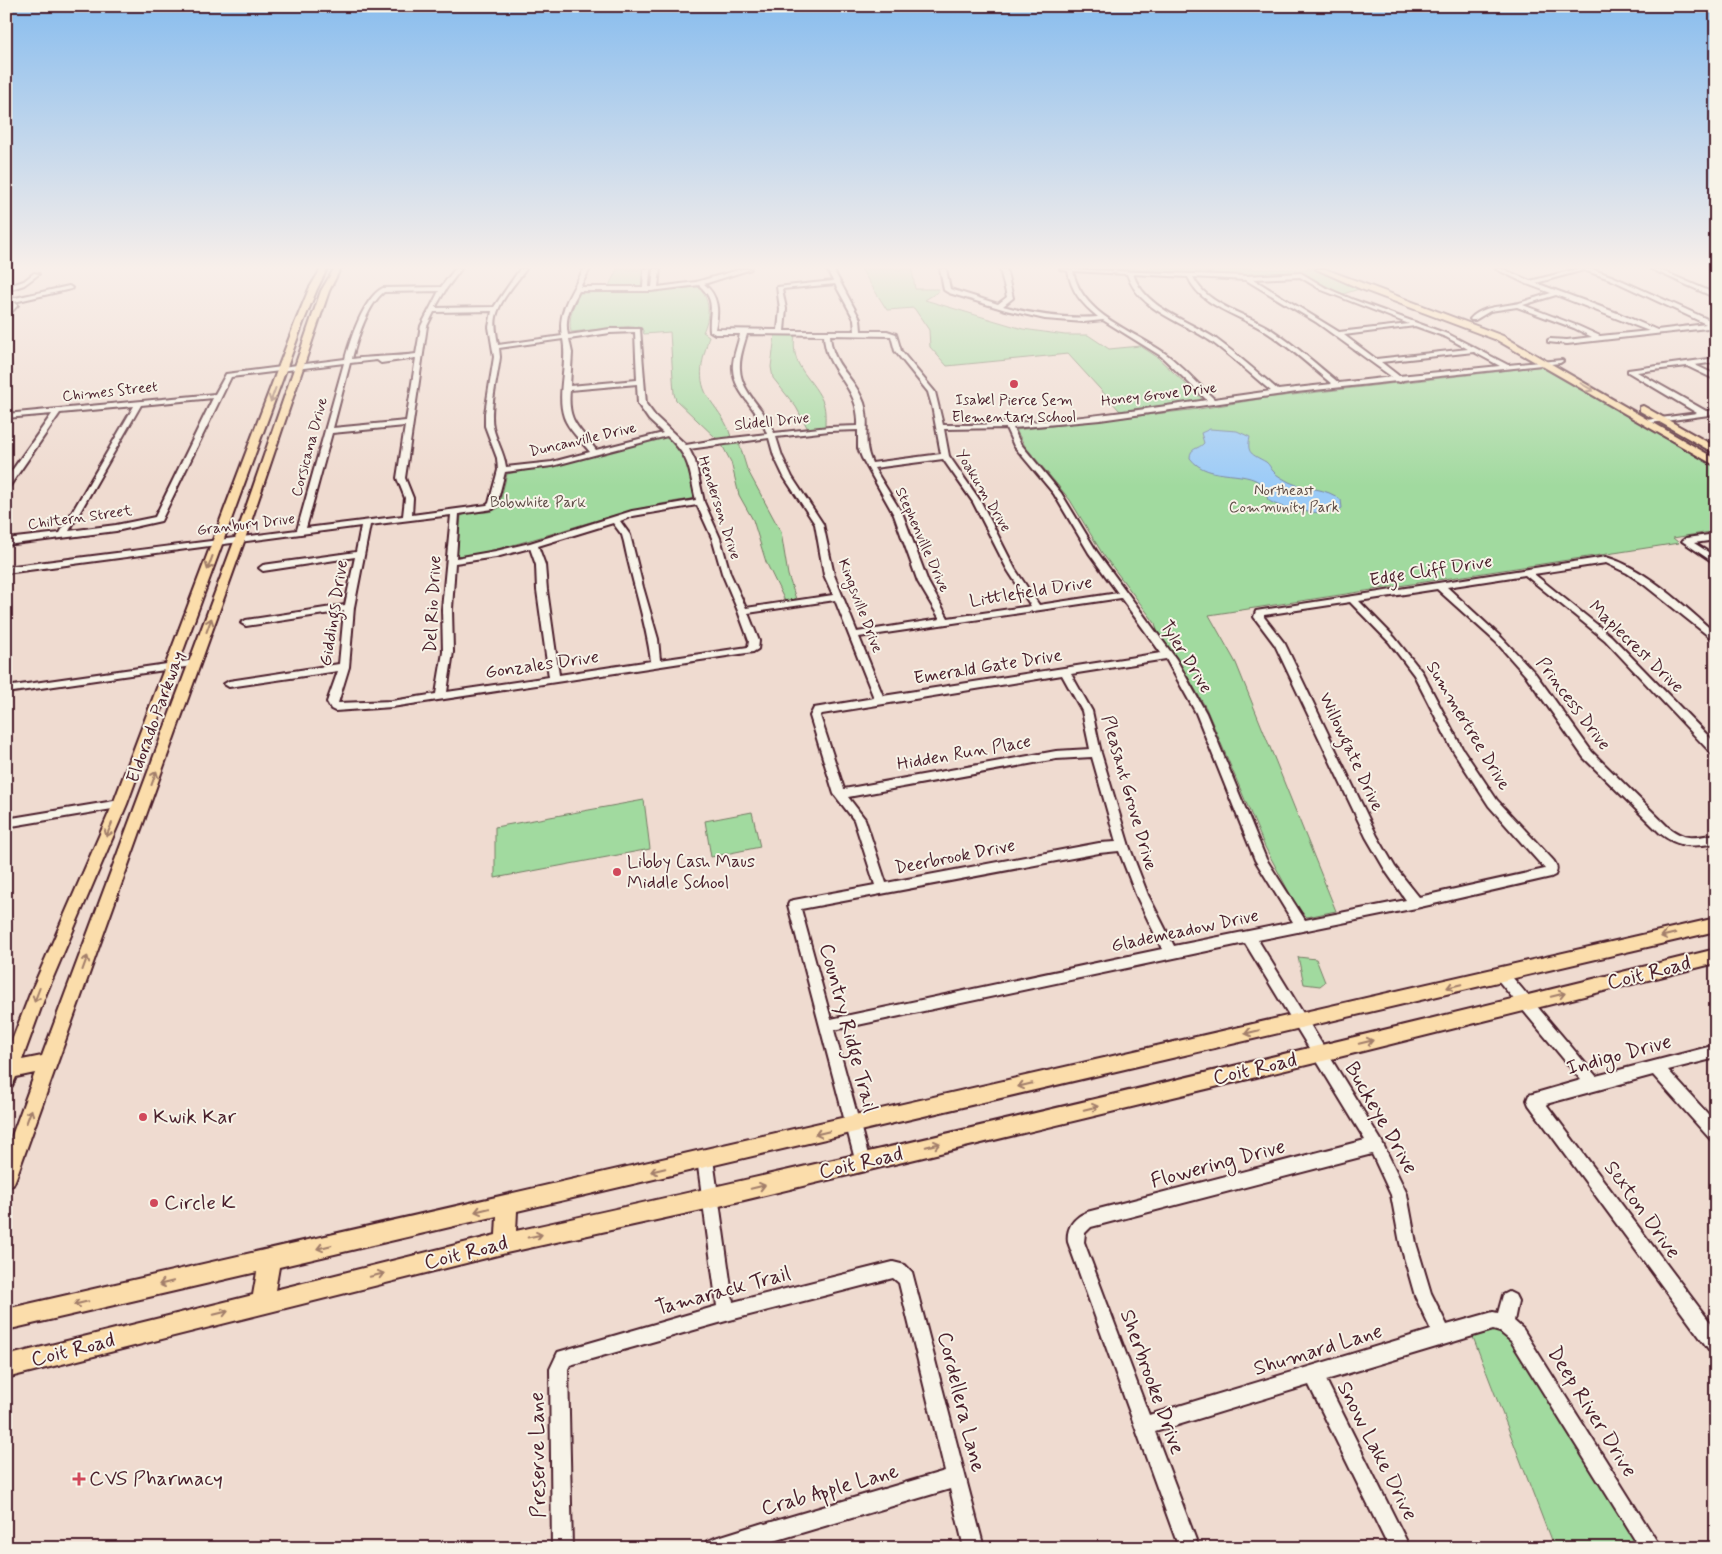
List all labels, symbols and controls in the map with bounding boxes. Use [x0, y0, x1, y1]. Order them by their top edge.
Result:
street label: Chimes Street [61, 377, 159, 407]
marker: Isabel Pierce Sem Elementary School [1008, 378, 1020, 390]
street label: Honey Grove Drive [1100, 378, 1218, 412]
one-way arrow [1580, 382, 1595, 392]
one-way arrow [268, 387, 277, 402]
place label: Isabel Pierce Sem Elementary School [952, 391, 1076, 428]
street label: Corsicana Drive [287, 395, 333, 499]
street label: Slidell Drive [734, 408, 811, 436]
street label: Duncanville Drive [527, 418, 639, 462]
street label: Yoakum Drive [951, 446, 1016, 536]
street label: Henderson Drive [693, 454, 745, 562]
park label: Northeast Community Park [1229, 481, 1339, 518]
street label: Stephenville Drive [890, 484, 954, 596]
park label: Bobwhite Park [490, 493, 587, 513]
street label: Chiltern Street [27, 501, 134, 535]
street label: Granbury Drive [196, 509, 296, 541]
street label: Edge Cliff Drive [1368, 549, 1494, 595]
one-way arrow [205, 555, 214, 571]
street label: Del Rio Drive [418, 555, 448, 653]
street label: Kingsville Drive [832, 556, 887, 656]
street label: Giddings Drive [314, 558, 356, 668]
street label: Littlefield Drive [968, 570, 1094, 614]
street label: Maplecrest Drive [1583, 595, 1689, 699]
street label: Tyler Drive [1154, 616, 1218, 698]
one-way arrow [205, 618, 214, 633]
street label: Emerald Gate Drive [912, 643, 1064, 691]
street label: Gonzales Drive [484, 645, 600, 685]
street label: Eldorado Parkway [121, 648, 191, 786]
street label: Princess Drive [1530, 652, 1616, 756]
street label: Summertree Drive [1420, 657, 1516, 795]
street label: Willowgate Drive [1311, 688, 1389, 816]
street label: Pleasant Grove Drive [1095, 713, 1163, 873]
street label: Hidden Run Place [895, 729, 1033, 777]
one-way arrow [150, 771, 159, 786]
one-way arrow [103, 822, 113, 837]
street label: Deerbrook Drive [893, 834, 1017, 880]
place label: Libby Cash Maus Middle School [627, 850, 755, 895]
marker: Libby Cash Maus Middle School [611, 866, 623, 878]
street label: Glademeadow Drive [1109, 904, 1261, 958]
one-way arrow [1661, 931, 1677, 940]
street label: Country Ridge Trail [810, 940, 884, 1116]
street label: Coit Road [1604, 949, 1694, 997]
one-way arrow [81, 956, 90, 971]
one-way arrow [1447, 982, 1463, 991]
one-way arrow [32, 987, 41, 1002]
one-way arrow [1549, 990, 1565, 999]
one-way arrow [1244, 1028, 1260, 1037]
street label: Indigo Drive [1563, 1028, 1675, 1083]
one-way arrow [1358, 1037, 1374, 1046]
street label: Coit Road [1210, 1046, 1300, 1092]
street label: Buckeye Drive [1338, 1057, 1424, 1179]
one-way arrow [1018, 1081, 1034, 1090]
place label: Kwik Kar [153, 1103, 236, 1131]
one-way arrow [1083, 1103, 1099, 1112]
one-way arrow [25, 1108, 34, 1124]
marker: Kwik Kar [137, 1111, 149, 1123]
one-way arrow [815, 1128, 831, 1138]
street label: Flowering Drive [1148, 1133, 1289, 1196]
street label: Coit Road [816, 1140, 906, 1186]
one-way arrow [925, 1140, 941, 1149]
street label: Sexton Drive [1597, 1155, 1687, 1265]
one-way arrow [650, 1166, 666, 1175]
one-way arrow [750, 1182, 766, 1191]
place label: Circle K [164, 1189, 236, 1217]
marker: Circle K [148, 1197, 160, 1209]
one-way arrow [475, 1206, 491, 1215]
street label: Coit Road [421, 1229, 511, 1277]
one-way arrow [527, 1231, 543, 1241]
one-way arrow [316, 1243, 332, 1252]
street label: Tamarack Trail [652, 1260, 794, 1322]
one-way arrow [369, 1270, 385, 1279]
one-way arrow [158, 1279, 174, 1288]
one-way arrow [74, 1299, 90, 1308]
street label: Sherbrooke Drive [1113, 1306, 1191, 1458]
one-way arrow [213, 1308, 229, 1317]
street label: Shumard Lane [1250, 1317, 1386, 1383]
street label: Coit Road [28, 1326, 118, 1374]
street label: Cordellera Lane [930, 1329, 992, 1475]
street label: Deep River Drive [1541, 1341, 1643, 1483]
street label: Snow Lake Drive [1330, 1377, 1424, 1525]
street label: Preserve Lane [523, 1392, 553, 1518]
street label: Crab Apple Lane [758, 1457, 902, 1524]
place label: CVS Pharmacy [89, 1465, 223, 1493]
marker: CVS Pharmacy [73, 1473, 85, 1485]

